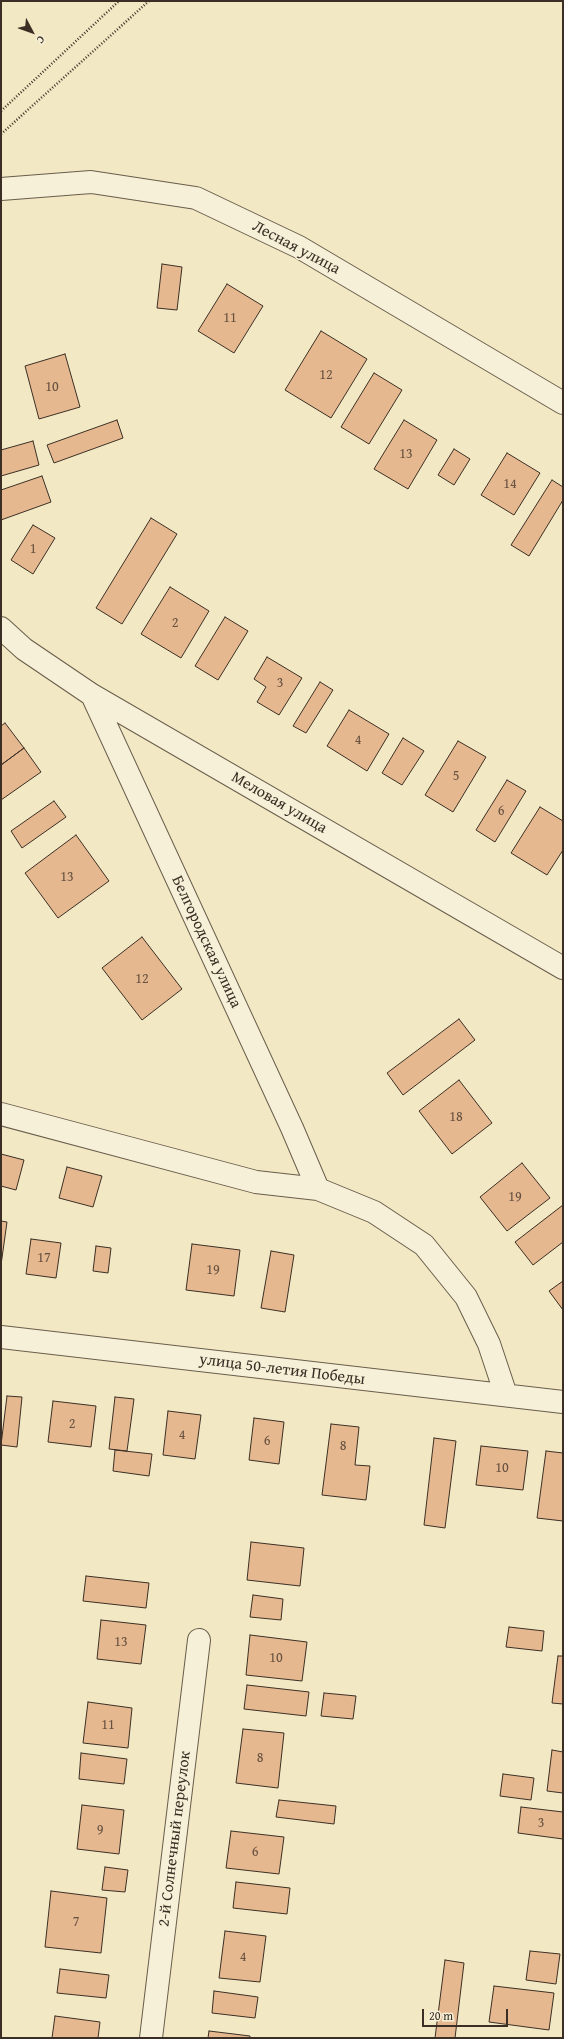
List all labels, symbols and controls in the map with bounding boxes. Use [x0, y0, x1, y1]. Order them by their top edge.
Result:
north arrow [12, 12, 52, 52]
text: С [33, 32, 49, 47]
street label: Лесная улица [249, 217, 343, 279]
house number: 11 [223, 310, 237, 326]
house number: 12 [319, 367, 333, 383]
house number: 10 [45, 379, 59, 395]
house number: 13 [399, 446, 413, 462]
house number: 14 [503, 476, 517, 492]
house number: 1 [30, 541, 36, 557]
house number: 2 [172, 615, 178, 631]
house number: 3 [277, 675, 283, 691]
house number: 4 [355, 732, 361, 748]
street label: Меловая улица [228, 768, 330, 838]
house number: 5 [453, 768, 459, 784]
house number: 6 [498, 803, 504, 819]
house number: 13 [60, 869, 74, 885]
street label: Белгородская улица [167, 873, 245, 1011]
house number: 12 [135, 971, 149, 987]
house number: 18 [449, 1109, 463, 1125]
house number: 19 [508, 1189, 522, 1205]
house number: 17 [37, 1250, 51, 1266]
house number: 19 [206, 1262, 220, 1278]
street label: улица 50-летия Победы [198, 1350, 366, 1390]
house number: 2 [69, 1416, 75, 1432]
house number: 4 [179, 1427, 185, 1443]
house number: 6 [264, 1433, 270, 1449]
house number: 8 [340, 1438, 346, 1454]
house number: 10 [495, 1460, 509, 1476]
house number: 13 [114, 1634, 128, 1650]
house number: 10 [269, 1650, 283, 1666]
house number: 11 [101, 1717, 115, 1733]
street label: 2-й Солнечный переулок [155, 1750, 195, 1928]
house number: 8 [257, 1750, 263, 1766]
house number: 3 [538, 1815, 544, 1831]
house number: 9 [97, 1822, 103, 1838]
house number: 6 [252, 1844, 258, 1860]
house number: 7 [73, 1914, 79, 1930]
house number: 4 [240, 1949, 246, 1965]
scale bar [424, 2001, 510, 2027]
text: 20 m [429, 2007, 453, 2024]

